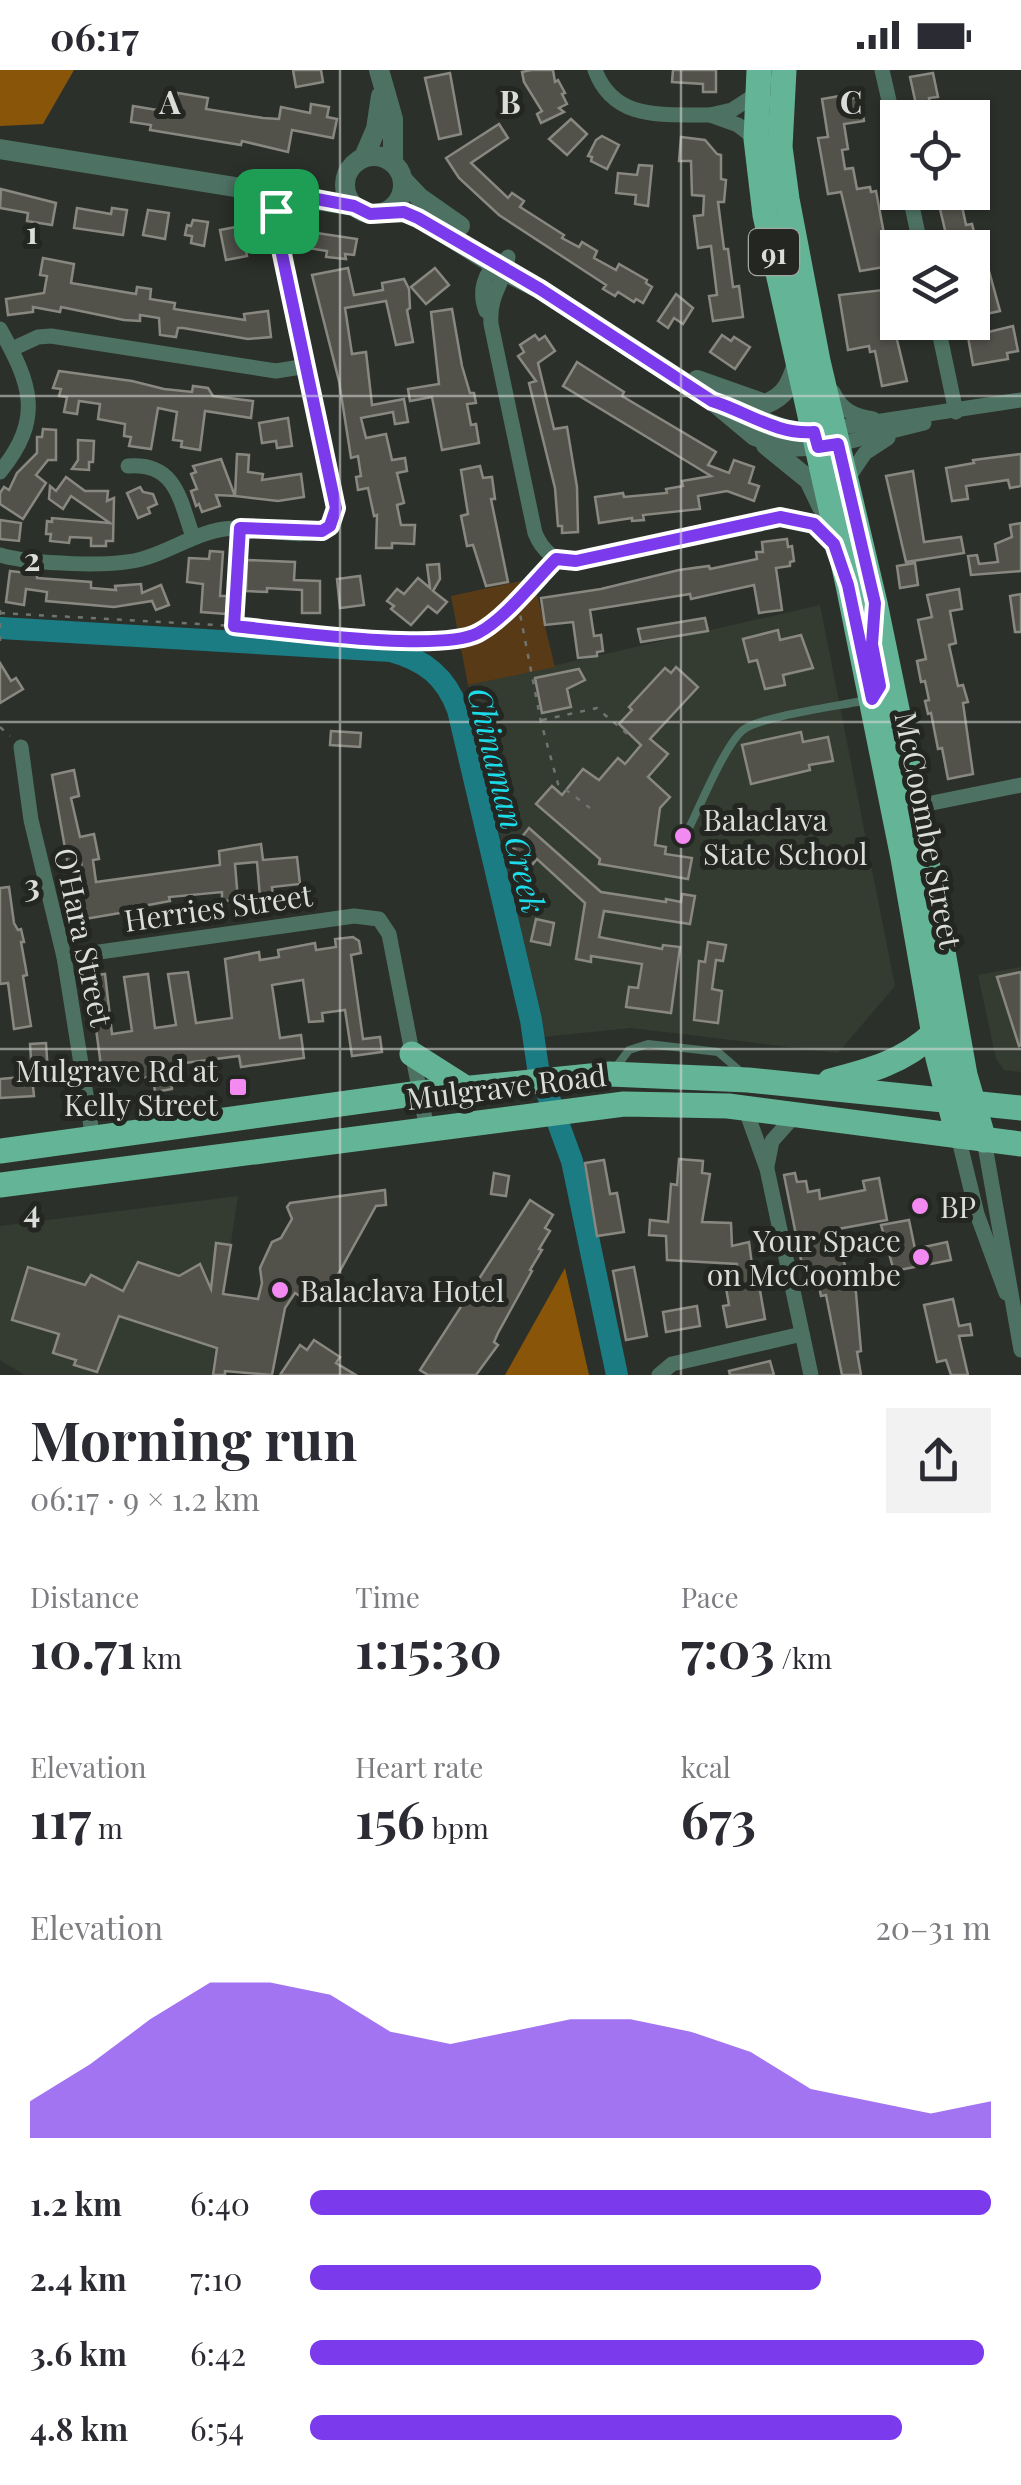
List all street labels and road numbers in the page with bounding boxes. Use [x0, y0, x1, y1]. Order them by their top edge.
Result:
road number: 91 [749, 229, 799, 275]
street label: McCoombe Street [886, 708, 972, 952]
street label: O'Hara Street [46, 844, 122, 1030]
street label: Herries Street [121, 874, 315, 940]
street label: Mulgrave Road [404, 1054, 608, 1118]

